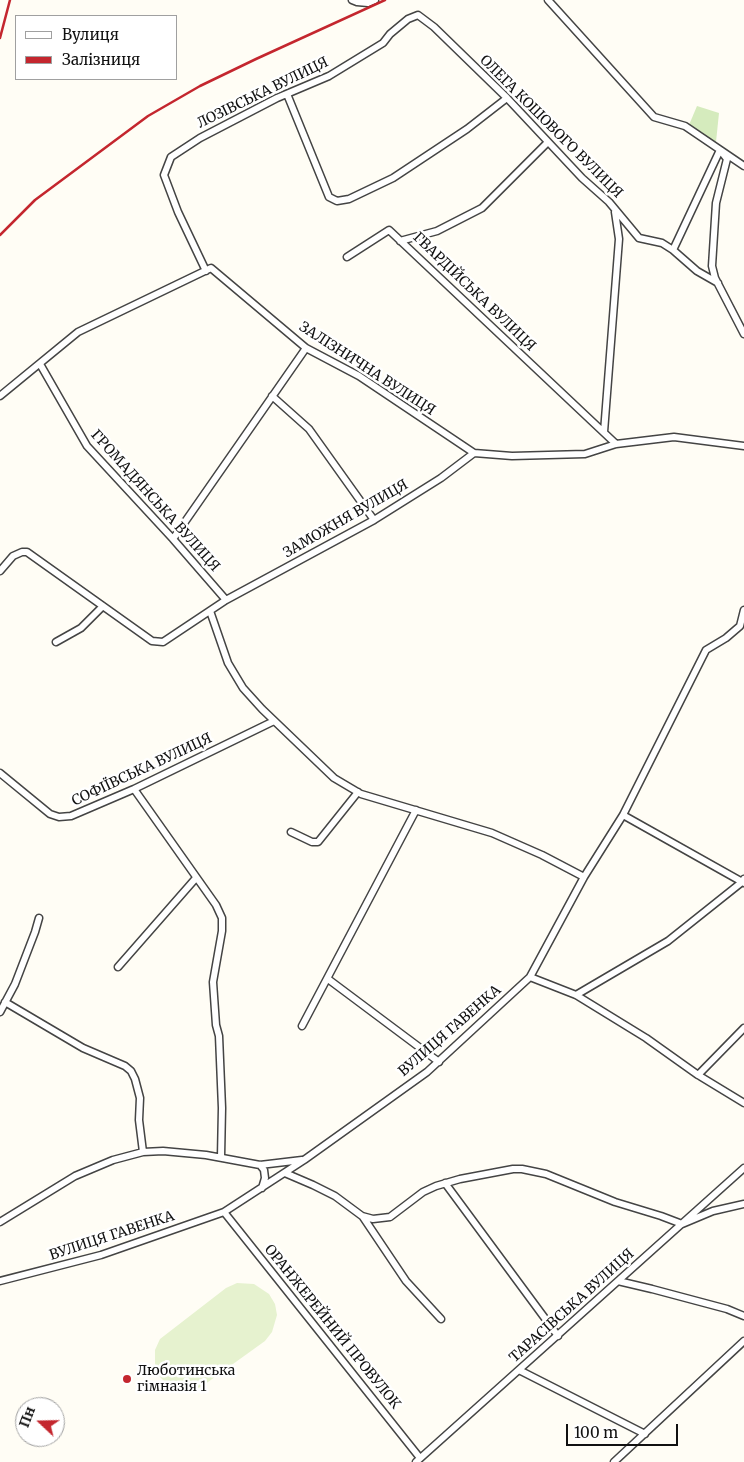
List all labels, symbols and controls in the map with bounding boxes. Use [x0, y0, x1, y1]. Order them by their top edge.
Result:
legend [15, 15, 178, 80]
text: Вулиця [62, 25, 119, 44]
text: Залізниця [62, 50, 140, 69]
street label: ОЛЕГА КОШОВОГО ВУЛИЦЯ [476, 52, 626, 202]
street label: ЛОЗІВСЬКА ВУЛИЦЯ [195, 54, 331, 132]
street label: ГВАРДІЙСЬКА ВУЛИЦЯ [409, 229, 539, 355]
street label: ЗАЛІЗНИЧНА ВУЛИЦЯ [296, 319, 438, 419]
street label: ГРОМАДЯНСЬКА ВУЛИЦЯ [87, 427, 223, 575]
street label: ЗАМОЖНЯ ВУЛИЦЯ [281, 476, 411, 562]
street label: СОФІЇВСЬКА ВУЛИЦЯ [69, 730, 215, 810]
street label: ВУЛИЦЯ ГАВЕНКА [395, 982, 505, 1080]
street label: ВУЛИЦЯ ГАВЕНКА [47, 1208, 177, 1264]
street label: ОРАНЖЕРЕЙНИЙ ПРОВУЛОК [261, 1241, 403, 1413]
street label: ТАРАСІВСЬКА ВУЛИЦЯ [506, 1246, 638, 1366]
place label: Люботинська гiмназiя 1 [137, 1363, 235, 1395]
marker: Люботинська гiмназiя 1 [121, 1373, 133, 1385]
north arrow [15, 1397, 65, 1447]
text: Пн [15, 1404, 39, 1430]
scale bar [569, 1414, 682, 1446]
text: 100 m [574, 1423, 618, 1442]

